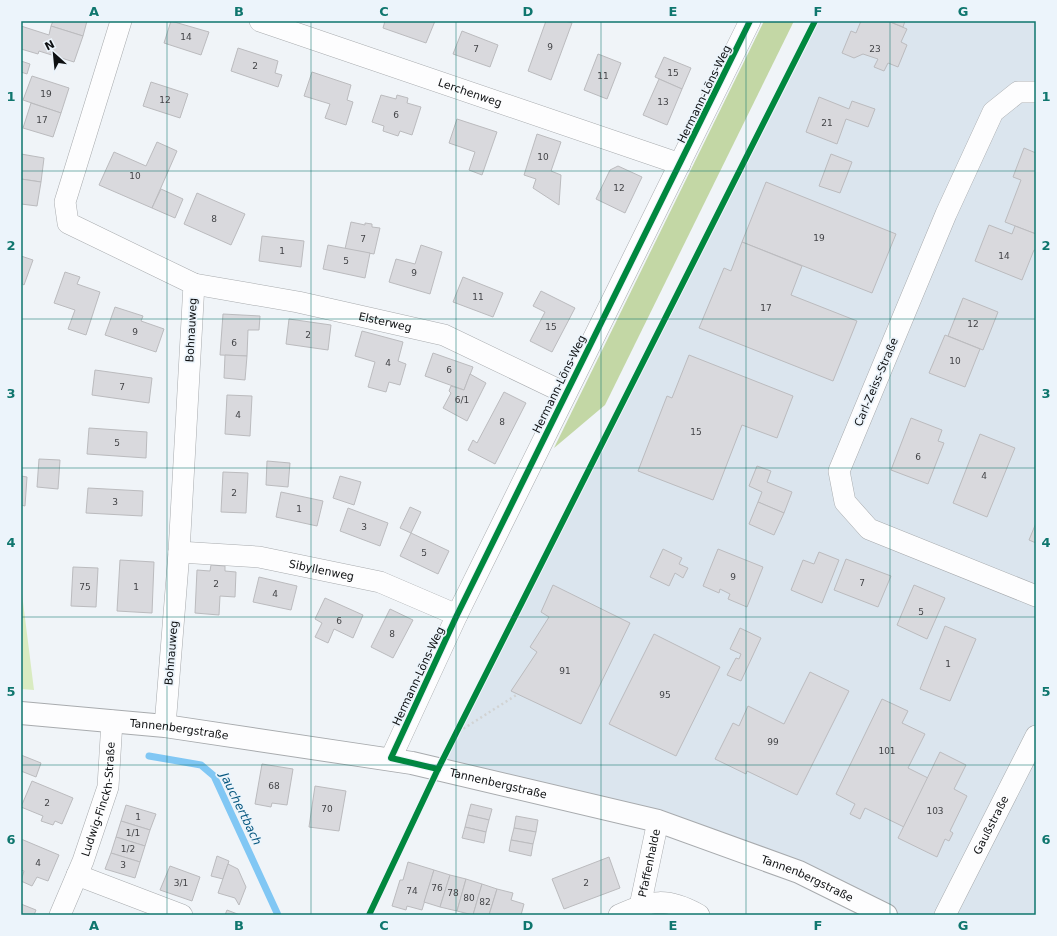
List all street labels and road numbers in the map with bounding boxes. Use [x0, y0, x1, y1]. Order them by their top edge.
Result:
street label: Hermann-Löns-Weg [675, 43, 734, 145]
street label: Lerchenweg [436, 76, 504, 110]
street label: Bohnauweg [183, 297, 200, 363]
street label: Elsterweg [357, 310, 413, 335]
street label: Hermann-Löns-Weg [530, 333, 589, 435]
street label: Carl-Zeiss-Straße [852, 336, 901, 428]
street label: Sibyllenweg [288, 557, 355, 583]
street label: Bohnauweg [162, 620, 181, 686]
street label: Hermann-Löns-Weg [390, 625, 447, 728]
street label: Tannenbergstraße [128, 717, 230, 742]
street label: Ludwig-Finckh-Straße [79, 741, 118, 858]
street label: Tannenbergstraße [447, 766, 548, 802]
street label: Gaußstraße [971, 793, 1012, 857]
street label: Pfaffenhalde [636, 828, 663, 898]
street label: Tannenbergstraße [758, 852, 855, 905]

